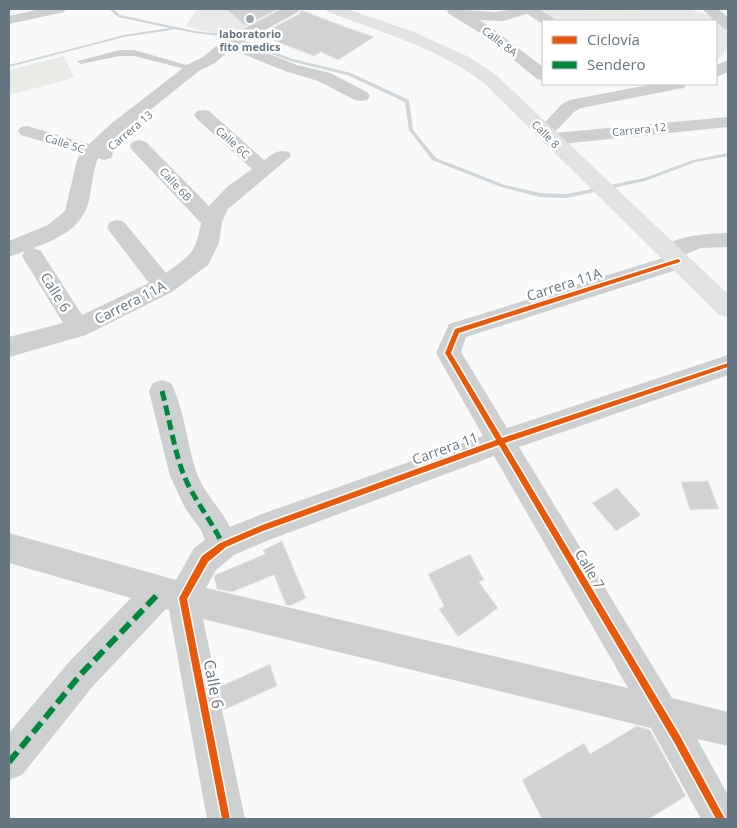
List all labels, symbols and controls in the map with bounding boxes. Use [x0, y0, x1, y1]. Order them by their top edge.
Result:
marker: laboratorio fito medics [244, 13, 256, 25]
legend [542, 20, 717, 85]
street label: Calle 8A [479, 23, 521, 59]
place label: laboratorio fito medics [219, 26, 281, 54]
text: Ciclovía [587, 29, 640, 49]
text: Sendero [587, 54, 646, 74]
street label: Carrera 13 [104, 107, 156, 153]
street label: Calle 8 [529, 117, 563, 151]
street label: Carrera 12 [611, 119, 667, 139]
street label: Calle 6C [213, 123, 253, 161]
street label: Calle 5C [43, 130, 87, 156]
street label: Calle 6B [157, 164, 195, 204]
street label: Carrera 11A [524, 263, 604, 305]
street label: Calle 6 [37, 269, 75, 315]
street label: Carrera 11A [91, 276, 169, 328]
street label: Carrera 11 [409, 427, 481, 469]
street label: Calle 7 [571, 546, 609, 592]
street label: Calle 6 [198, 658, 230, 710]

